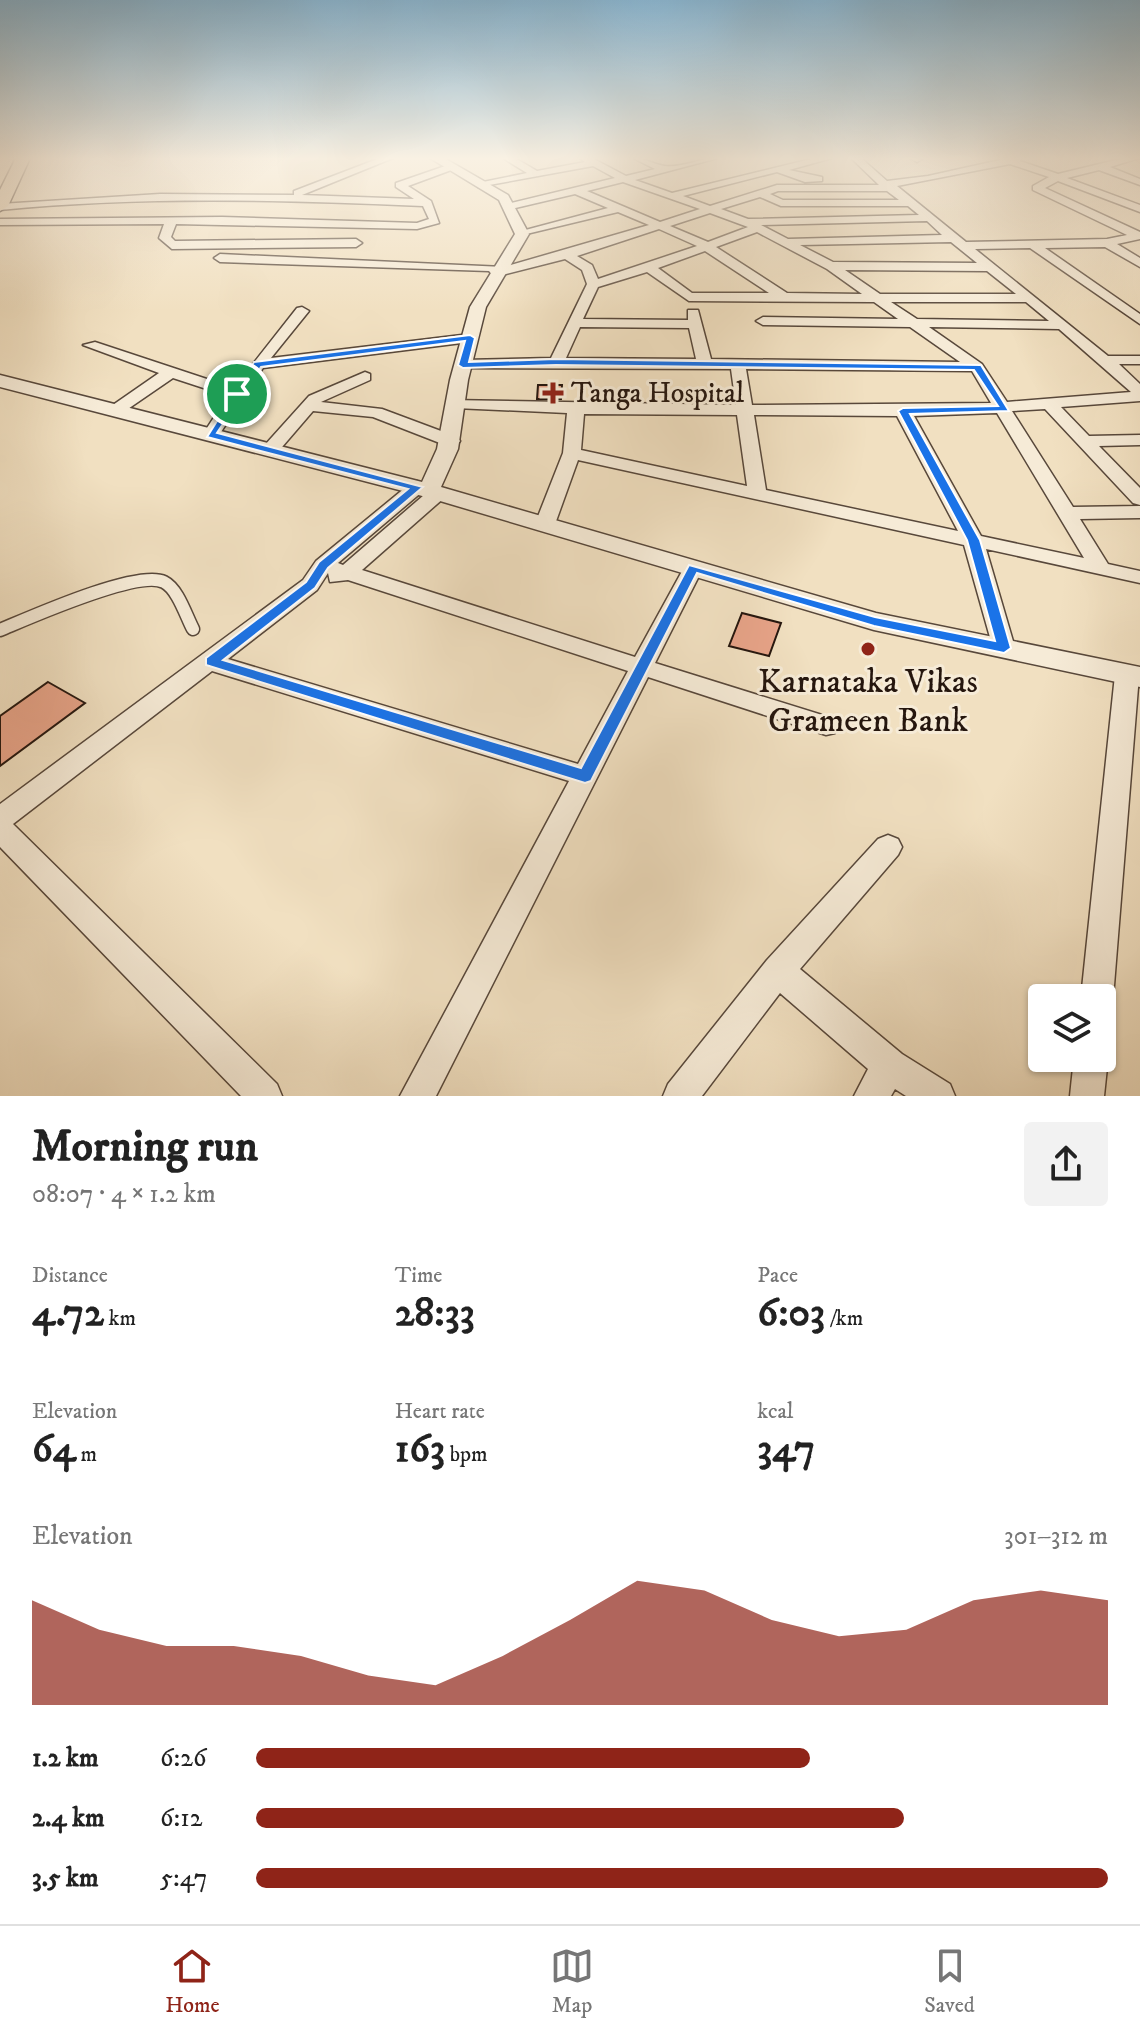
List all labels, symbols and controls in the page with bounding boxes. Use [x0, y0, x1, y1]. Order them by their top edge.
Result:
pin [203, 360, 271, 428]
icon: arrive [215, 372, 259, 416]
place label: Tanga Hospital [571, 376, 745, 411]
marker: Tanga Hospital [542, 382, 564, 404]
marker: Karnataka Vikas Grameen Bank [859, 640, 877, 658]
place label: Karnataka Vikas Grameen Bank [758, 661, 978, 742]
map controls [1028, 984, 1116, 1072]
button: layers [1028, 984, 1116, 1072]
text: Morning run [32, 1120, 258, 1175]
button: share [1024, 1122, 1108, 1206]
text: 08:07 · 4 × 1.2 km [32, 1178, 216, 1211]
text: Distance [32, 1262, 108, 1289]
text: Time [395, 1262, 442, 1289]
text: Pace [757, 1262, 798, 1289]
text: 4.72 [32, 1289, 104, 1339]
text: 28:33 [395, 1289, 475, 1339]
text: 6:03 [757, 1289, 825, 1339]
text: km [104, 1305, 136, 1332]
text: /km [825, 1305, 863, 1332]
text: Elevation [32, 1398, 117, 1425]
text: Heart rate [395, 1398, 485, 1425]
text: kcal [757, 1398, 793, 1425]
text: 64 [32, 1425, 76, 1475]
text: 163 [395, 1425, 445, 1475]
text: 347 [757, 1425, 815, 1475]
text: m [76, 1441, 97, 1468]
text: bpm [445, 1441, 488, 1468]
text: Elevation [32, 1520, 133, 1553]
text: 301–312 m [1004, 1520, 1108, 1553]
text: 1.2 km [32, 1742, 98, 1775]
text: 6:26 [160, 1742, 207, 1775]
text: 2.4 km [32, 1802, 105, 1835]
text: 6:12 [160, 1802, 203, 1835]
text: 3.5 km [32, 1862, 98, 1895]
text: 5:47 [160, 1862, 208, 1895]
tab: Home [165, 1944, 220, 2019]
tab: Map [550, 1944, 594, 2019]
tab: Saved [924, 1944, 975, 2019]

